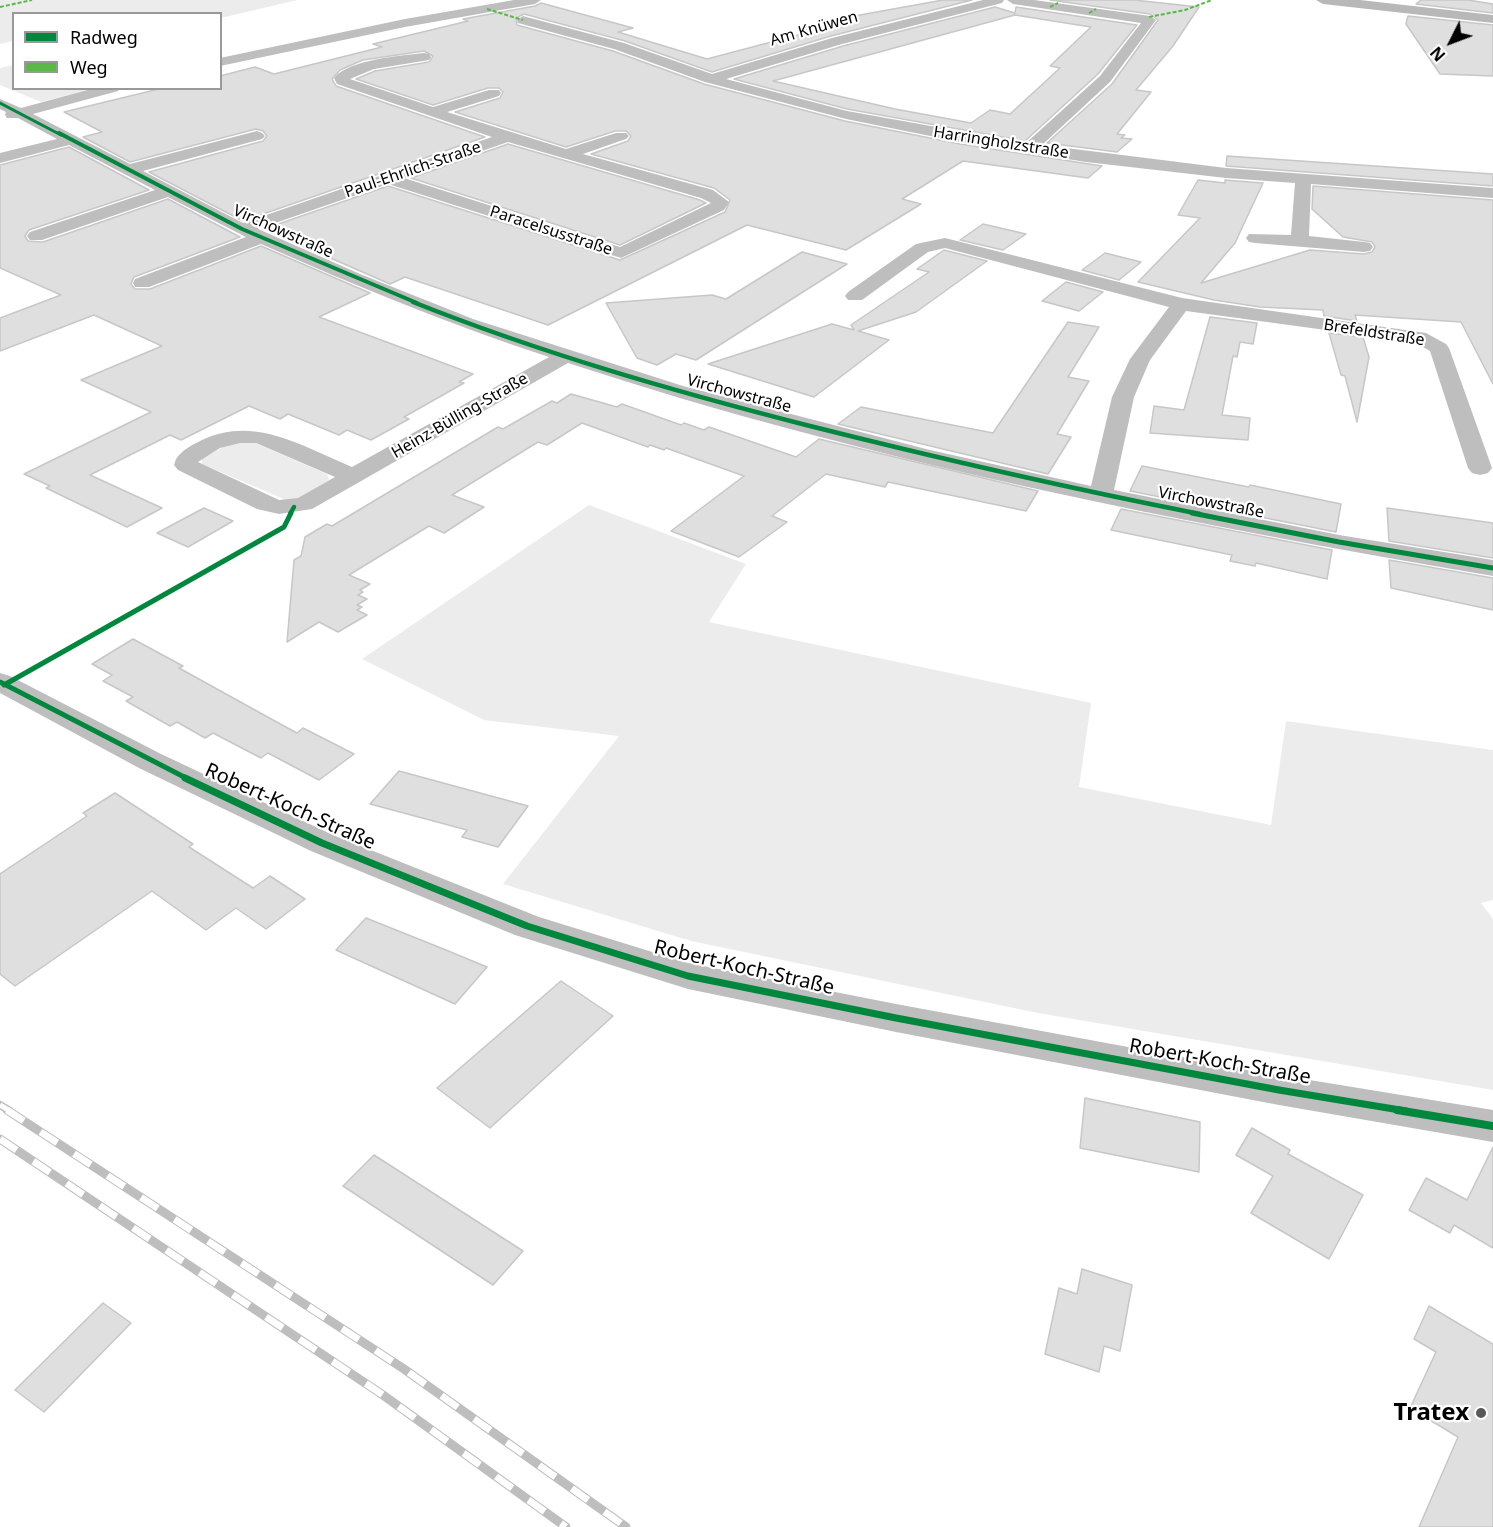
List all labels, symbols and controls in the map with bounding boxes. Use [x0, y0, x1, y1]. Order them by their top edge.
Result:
street label: Am Knüwen [768, 7, 860, 51]
legend [12, 12, 222, 90]
north arrow [1421, 12, 1481, 72]
text: Radweg [70, 25, 138, 49]
text: N [1425, 42, 1450, 66]
text: Weg [70, 55, 108, 79]
street label: Harringholzstraße [932, 123, 1070, 163]
street label: Paul-Ehrlich-Straße [342, 138, 484, 202]
street label: Virchowstraße [230, 201, 336, 263]
street label: Paracelsusstraße [487, 202, 615, 260]
street label: Brefeldstraße [1322, 316, 1426, 350]
street label: Heinz-Bülling-Straße [388, 369, 532, 463]
street label: Virchowstraße [685, 371, 793, 417]
street label: Virchowstraße [1156, 483, 1266, 523]
street label: Robert-Koch-Straße [201, 759, 379, 855]
street label: Robert-Koch-Straße [652, 936, 836, 1000]
street label: Robert-Koch-Straße [1127, 1034, 1313, 1090]
place label: Tratex [1394, 1399, 1469, 1427]
marker: Tratex [1474, 1406, 1488, 1420]

